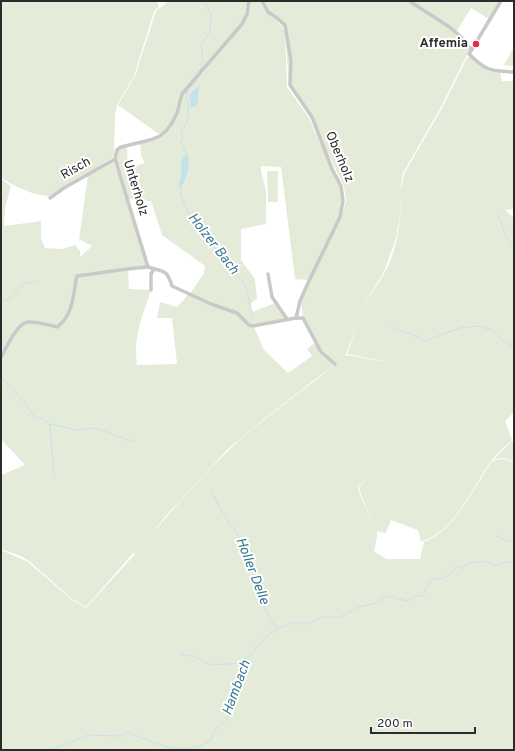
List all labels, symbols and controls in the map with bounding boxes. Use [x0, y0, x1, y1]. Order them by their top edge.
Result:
place label: Affemia [419, 36, 468, 52]
marker: Affemia [471, 39, 481, 49]
street label: Oberholz [321, 129, 357, 185]
street label: Risch [58, 154, 94, 184]
street label: Unterholz [119, 158, 151, 218]
water label: Holzer Bach [184, 210, 242, 278]
water label: Holler Delle [231, 535, 273, 608]
water label: Hambach [219, 658, 255, 718]
scale bar [371, 709, 475, 735]
text: 200 m [377, 716, 413, 732]

